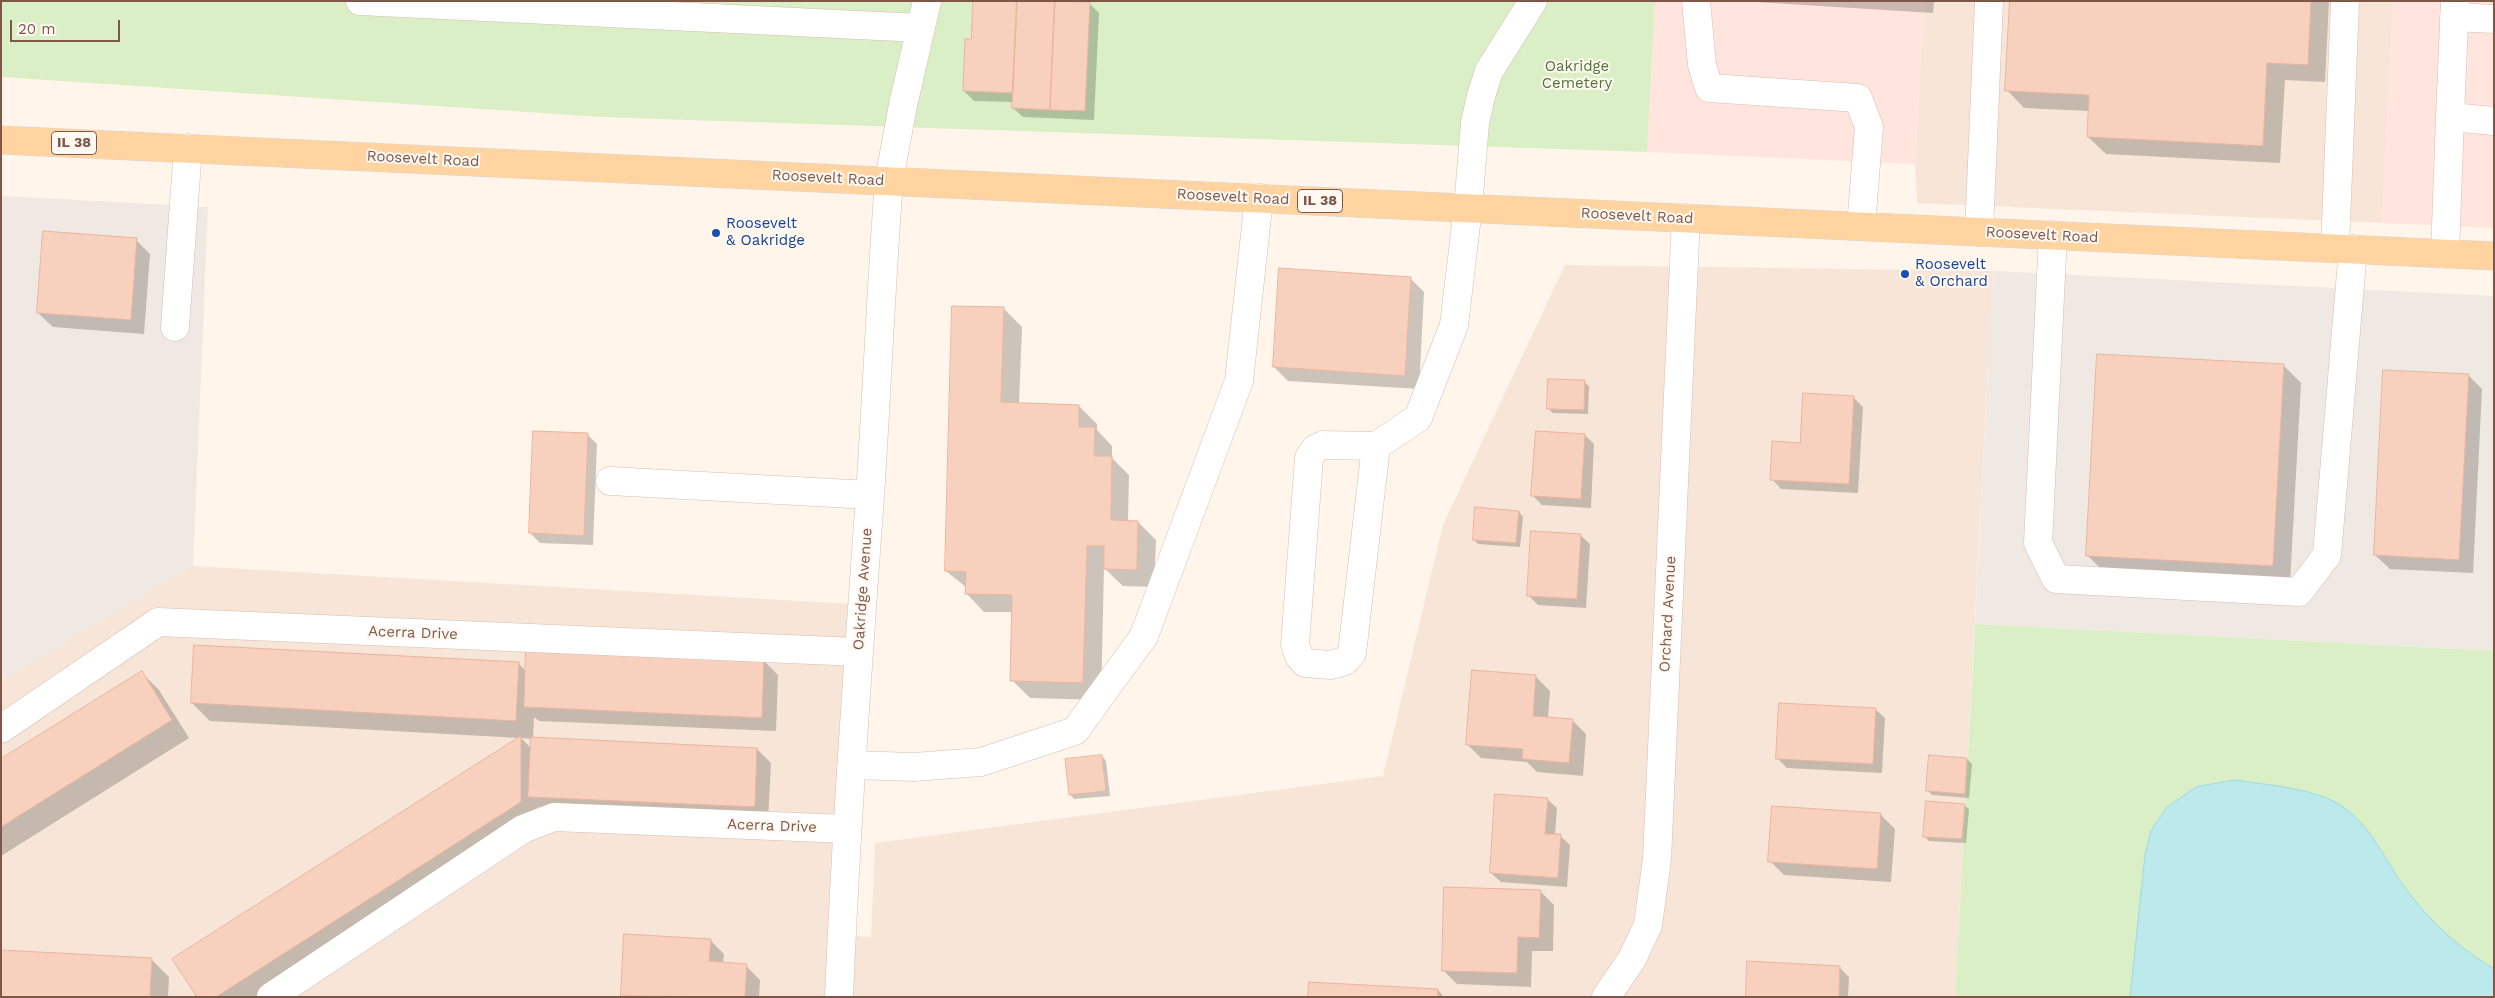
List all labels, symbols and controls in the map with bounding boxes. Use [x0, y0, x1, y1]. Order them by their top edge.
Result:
scale bar [12, 10, 122, 42]
text: 20 m [18, 20, 56, 38]
park label: Oakridge Cemetery [1542, 58, 1612, 93]
road number: IL 38 [52, 132, 96, 154]
street label: Roosevelt Road [366, 147, 480, 171]
street label: Roosevelt Road [771, 166, 885, 190]
street label: Roosevelt Road [1176, 185, 1290, 209]
road number: IL 38 [1298, 190, 1342, 212]
street label: Roosevelt Road [1580, 204, 1694, 228]
place label: Roosevelt & Oakridge [726, 215, 805, 250]
street label: Roosevelt Road [1985, 223, 2099, 247]
marker: Roosevelt & Oakridge [710, 227, 722, 239]
place label: Roosevelt & Orchard [1915, 256, 1988, 291]
marker: Roosevelt & Orchard [1899, 268, 1911, 280]
street label: Oakridge Avenue [850, 527, 876, 651]
street label: Orchard Avenue [1656, 555, 1680, 673]
street label: Acerra Drive [368, 622, 458, 644]
street label: Acerra Drive [727, 815, 817, 837]

